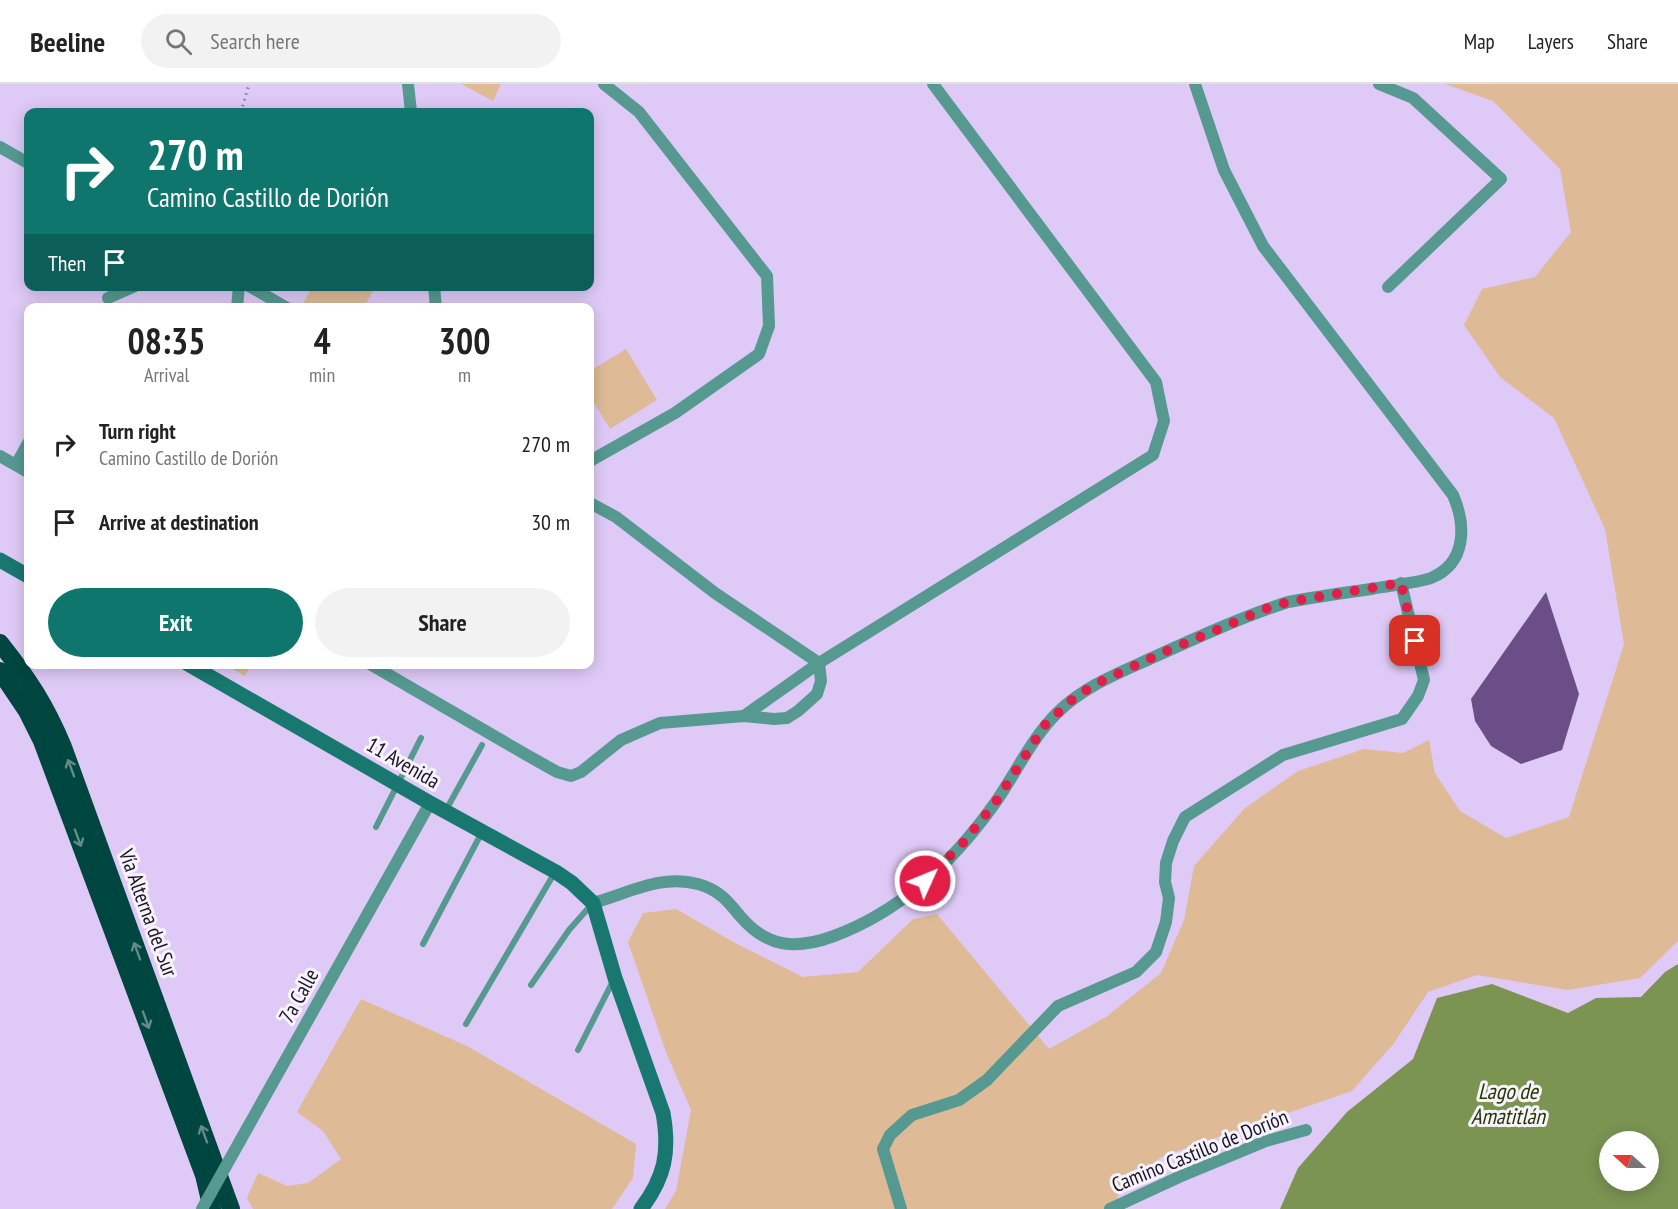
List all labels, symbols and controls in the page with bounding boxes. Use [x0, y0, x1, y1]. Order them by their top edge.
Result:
search box [141, 14, 561, 68]
text: Beeline [30, 23, 105, 60]
icon: search [162, 25, 195, 58]
text: Search here [210, 27, 300, 55]
text: Map [1464, 28, 1495, 55]
text: Layers [1528, 28, 1574, 55]
text: Share [1607, 28, 1648, 55]
text: 270 m [147, 127, 244, 182]
icon: right [48, 132, 126, 210]
text: Camino Castillo de Dorión [147, 180, 389, 214]
icon: arrive [98, 246, 131, 279]
text: Then [48, 249, 86, 277]
text: 08:35 [128, 317, 205, 364]
text: 4 [313, 317, 331, 364]
text: 300 [439, 317, 490, 364]
text: Arrival [144, 362, 189, 388]
text: min [309, 362, 335, 388]
text: m [458, 362, 471, 388]
text: Turn right [99, 417, 176, 445]
icon: right [48, 428, 81, 461]
text: 270 m [521, 430, 570, 458]
text: Camino Castillo de Dorión [99, 445, 278, 471]
icon: arrive [48, 506, 81, 539]
text: Arrive at destination [99, 508, 259, 536]
text: 30 m [531, 508, 570, 536]
button: Exit [48, 588, 303, 657]
button: Share [315, 588, 570, 657]
pin [1389, 615, 1440, 666]
icon: arrive [1398, 624, 1431, 657]
street label: 11 Avenida [362, 731, 445, 794]
one-way arrow [65, 759, 76, 777]
one-way arrow [73, 828, 84, 846]
street label: Vía Alterna del Sur [113, 844, 184, 980]
position arrow [893, 849, 957, 913]
one-way arrow [131, 942, 142, 961]
street label: 7a Calle [273, 964, 324, 1028]
one-way arrow [142, 1010, 153, 1029]
water label: Lago de Amatitlán [1471, 1077, 1546, 1130]
street label: Camino Castillo de Dorión [1108, 1103, 1292, 1198]
one-way arrow [198, 1125, 209, 1144]
north arrow [1599, 1131, 1659, 1191]
map controls [1599, 1131, 1659, 1191]

